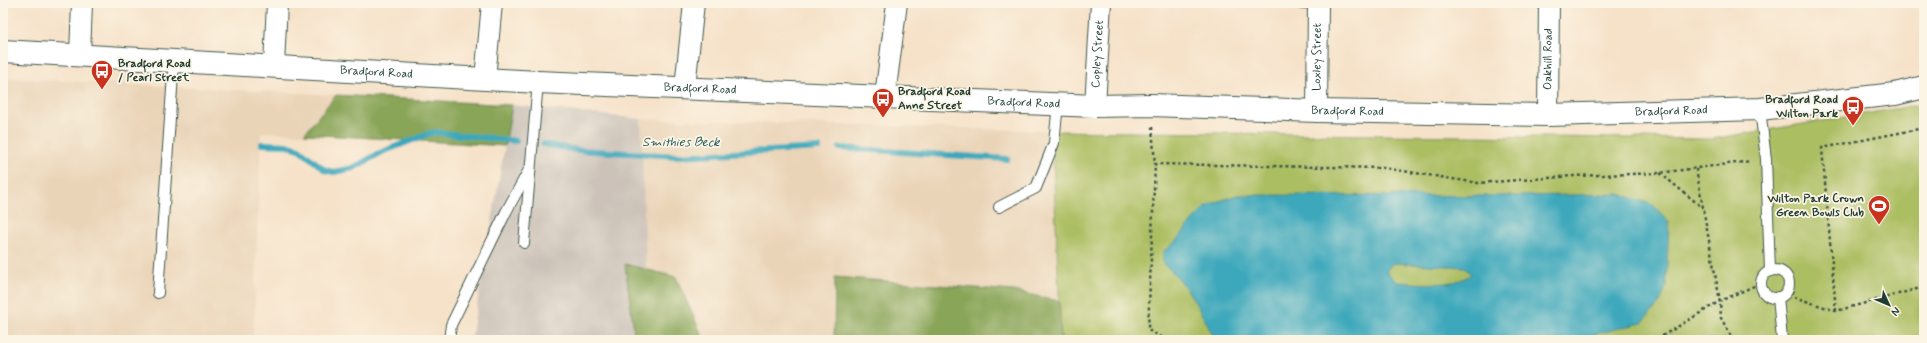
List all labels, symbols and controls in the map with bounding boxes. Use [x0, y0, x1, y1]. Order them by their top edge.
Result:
street label: Copley Street [1088, 19, 1108, 89]
street label: Loxley Street [1309, 22, 1326, 91]
street label: Oakhill Road [1540, 28, 1557, 90]
place label: Bradford Road / Pearl Street [118, 56, 191, 86]
bus stop icon: Bradford Road / Pearl Street [89, 58, 115, 91]
street label: Bradford Road [340, 63, 413, 83]
street label: Bradford Road [663, 79, 737, 99]
place label: Bradford Road Anne Street [898, 84, 971, 114]
bus stop icon: Bradford Road Anne Street [870, 86, 896, 119]
place label: Bradford Road Wilton Park [1765, 92, 1838, 122]
street label: Bradford Road [987, 93, 1060, 112]
bus stop icon: Bradford Road Wilton Park [1840, 94, 1866, 127]
street label: Bradford Road [1635, 102, 1708, 121]
street label: Bradford Road [1311, 103, 1384, 120]
water label: Smithies Beck [642, 134, 721, 151]
place label: Wilton Park Crown Green Bowls Club [1766, 191, 1864, 221]
sports icon: Wilton Park Crown Green Bowls Club [1866, 193, 1892, 226]
north arrow [1869, 285, 1909, 325]
text: N [1888, 304, 1903, 319]

